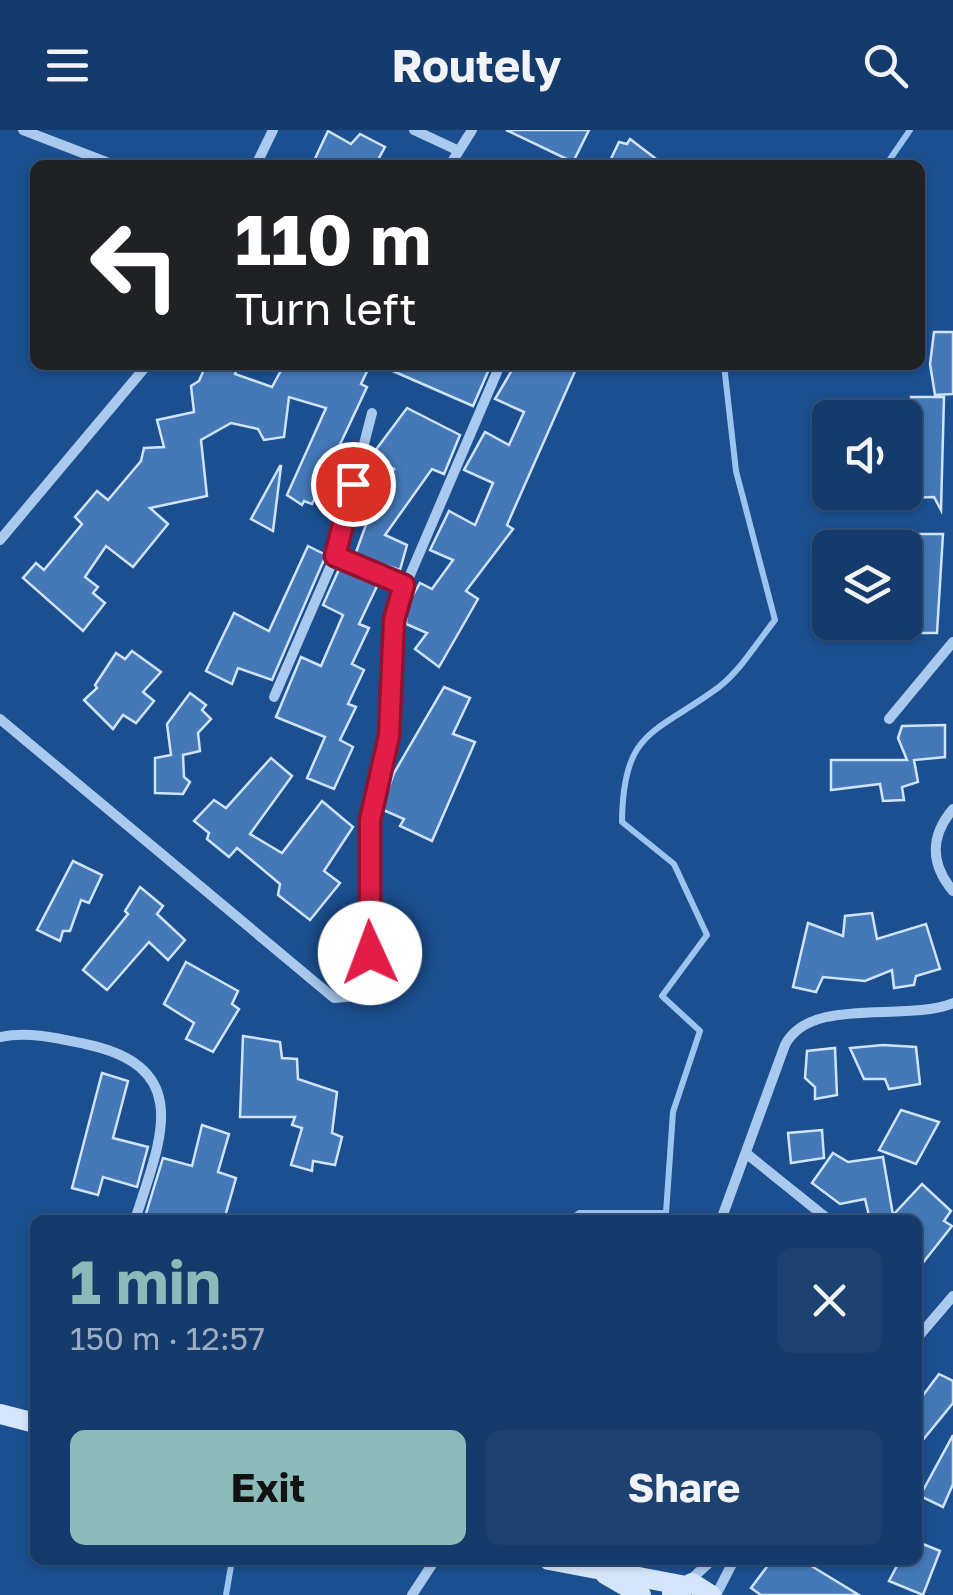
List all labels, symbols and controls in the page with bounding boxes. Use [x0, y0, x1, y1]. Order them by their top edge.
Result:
icon: menu [40, 38, 95, 93]
text: Routely [391, 38, 562, 92]
icon: search [858, 38, 913, 93]
text: 110 m [235, 196, 431, 280]
icon: left [70, 200, 200, 330]
text: Turn left [235, 281, 417, 335]
map controls [812, 400, 922, 640]
button: sound [812, 400, 922, 510]
pin [311, 442, 396, 527]
icon: arrive [326, 457, 381, 512]
button: layers [812, 530, 922, 640]
position arrow [318, 901, 422, 1005]
text: 1 min [70, 1245, 221, 1317]
button: close [777, 1248, 882, 1353]
text: 150 m · 12:57 [70, 1319, 265, 1357]
button: Exit [70, 1430, 466, 1545]
button: Share [486, 1430, 882, 1545]

